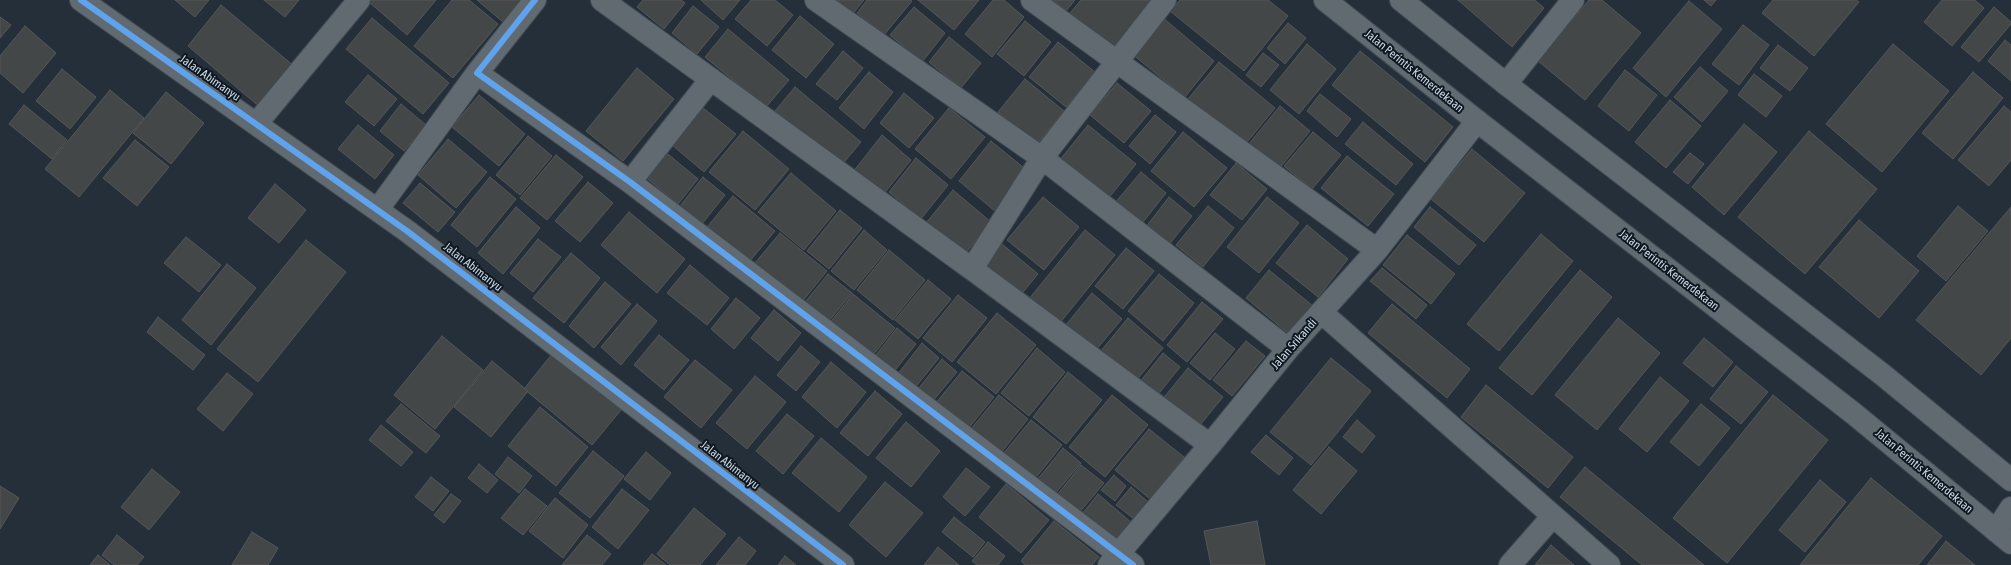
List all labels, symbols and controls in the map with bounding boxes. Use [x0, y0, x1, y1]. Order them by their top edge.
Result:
street label: Jalan Perintis Kemerdekaan [1362, 27, 1466, 115]
street label: Jalan Abimanyu [177, 52, 243, 104]
street label: Jalan Perintis Kemerdekaan [1616, 226, 1722, 314]
street label: Jalan Abimanyu [441, 240, 505, 294]
street label: Jalan Srikandi [1268, 316, 1320, 372]
street label: Jalan Perintis Kemerdekaan [1872, 426, 1976, 516]
street label: Jalan Abimanyu [698, 438, 762, 492]

